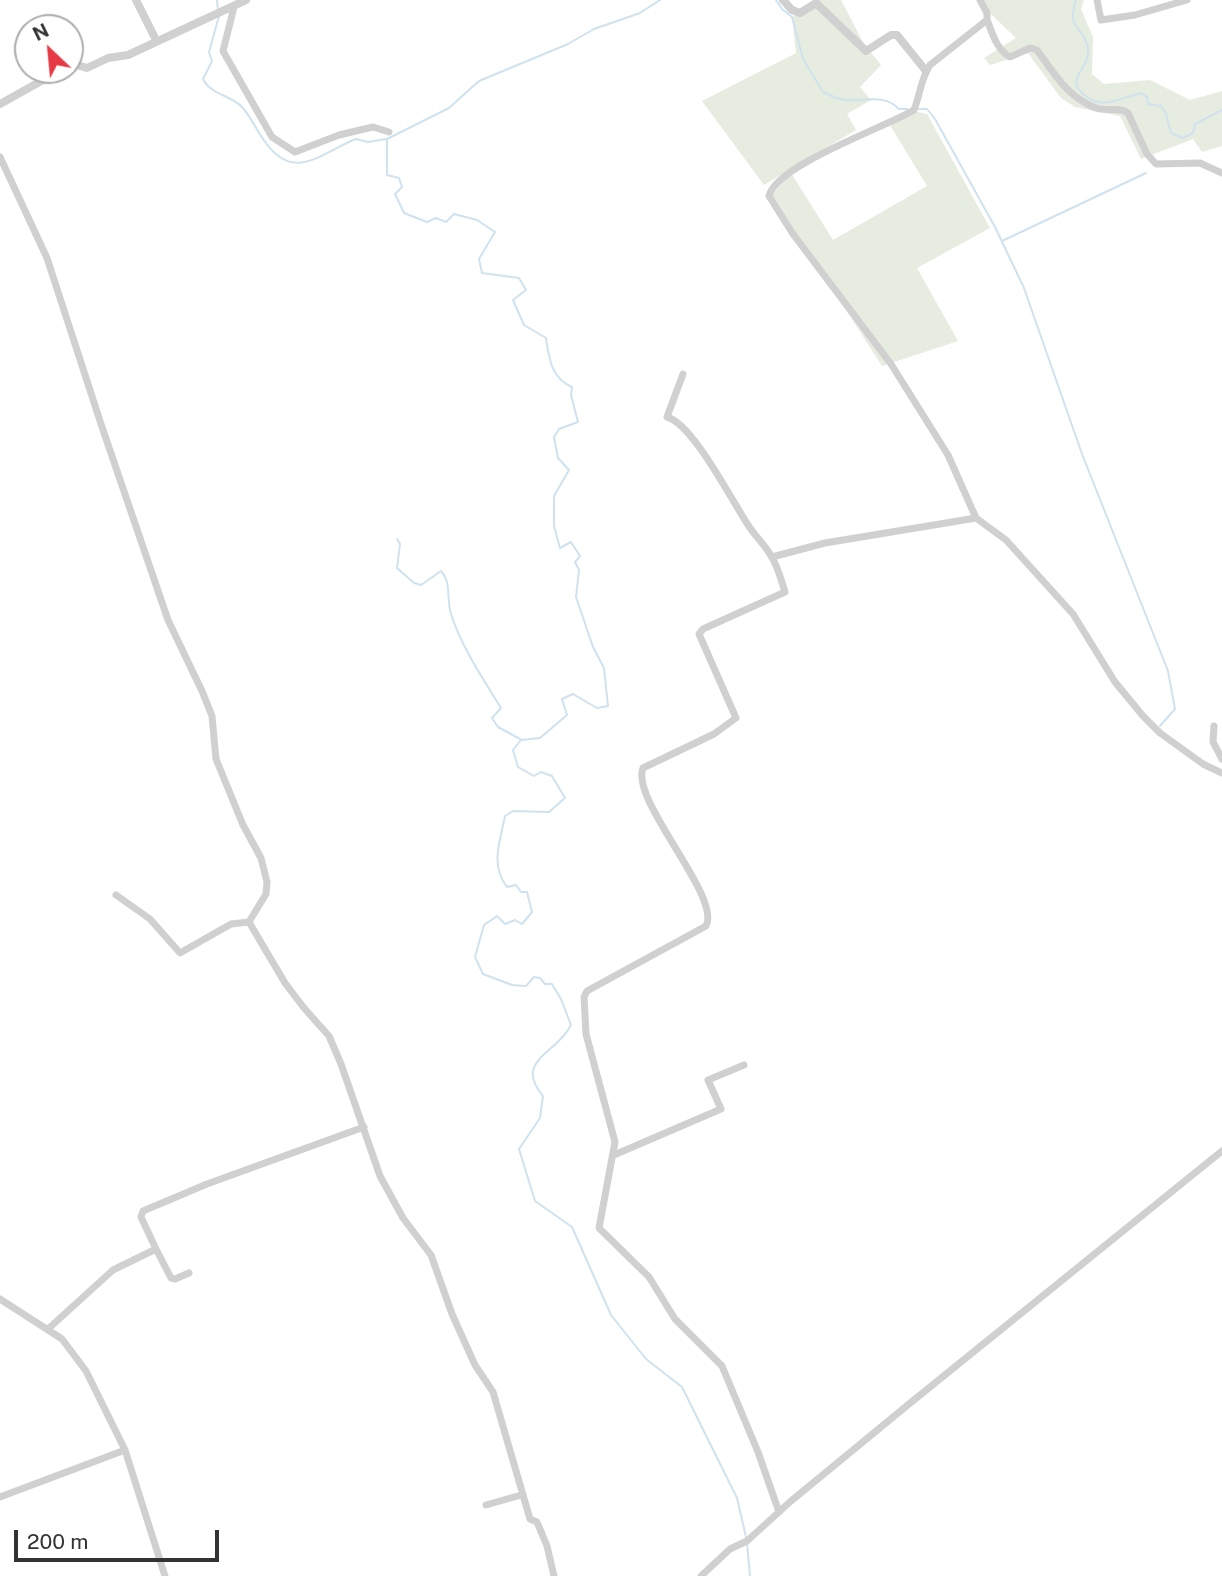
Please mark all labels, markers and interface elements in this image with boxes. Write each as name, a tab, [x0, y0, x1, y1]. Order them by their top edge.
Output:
north arrow	[14, 14, 84, 84]
text: N	[29, 19, 52, 45]
scale bar	[18, 1516, 222, 1560]
text: 200 m	[27, 1529, 88, 1554]

